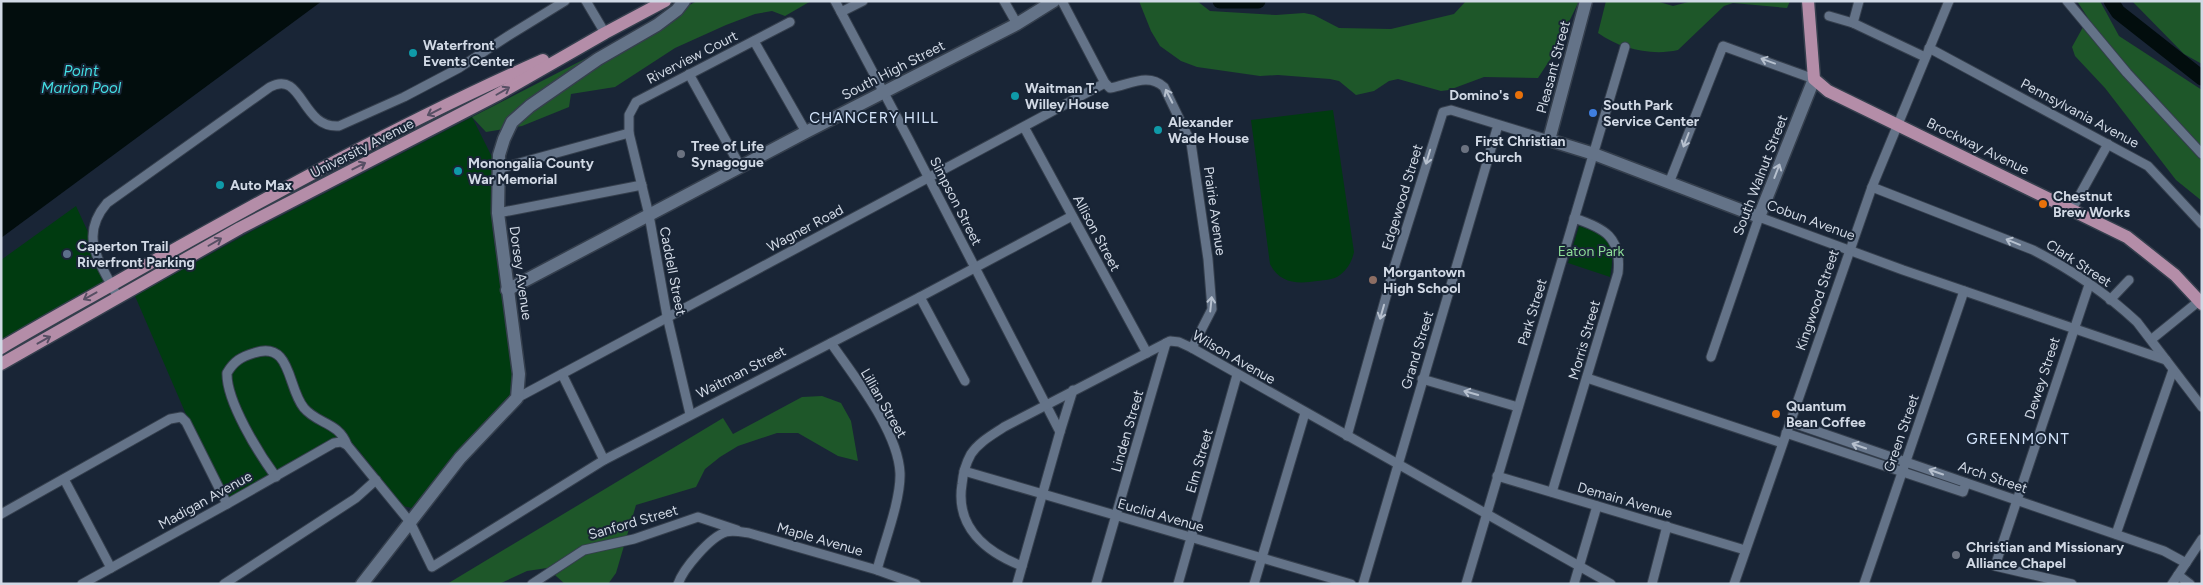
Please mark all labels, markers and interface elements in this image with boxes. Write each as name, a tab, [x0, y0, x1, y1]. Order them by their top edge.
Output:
street label: Pleasant Street	[1533, 19, 1574, 115]
street label: Riverview Court	[644, 27, 741, 88]
place label: Waterfront Events Center	[423, 37, 515, 70]
street label: South High Street	[839, 37, 948, 104]
marker: Waterfront Events Center	[407, 47, 419, 59]
one-way arrow	[1761, 56, 1777, 65]
water label: Point Marion Pool	[41, 62, 122, 97]
street label: Pennsylvania Avenue	[2018, 75, 2142, 152]
place label: Waitman T. Willey House	[1025, 80, 1109, 113]
one-way arrow	[496, 86, 510, 96]
place label: Domino's	[1449, 87, 1509, 104]
one-way arrow	[1164, 89, 1173, 104]
marker: Domino's	[1513, 89, 1525, 101]
marker: Waitman T. Willey House	[1009, 90, 1021, 102]
place label: South Park Service Center	[1603, 97, 1700, 130]
one-way arrow	[426, 107, 441, 117]
marker: South Park Service Center	[1587, 107, 1599, 119]
district label: CHANCERY HILL	[809, 109, 939, 127]
street label: South Walnut Street	[1730, 112, 1791, 238]
place label: Alexander Wade House	[1168, 114, 1249, 147]
street label: Brockway Avenue	[1924, 114, 2032, 179]
street label: University Avenue	[308, 115, 417, 182]
marker: Alexander Wade House	[1152, 124, 1164, 136]
one-way arrow	[1680, 132, 1690, 147]
place label: First Christian Church	[1475, 133, 1566, 166]
place label: Tree of Life Synagogue	[691, 138, 764, 171]
street label: Edgewood Street	[1378, 142, 1427, 252]
marker: First Christian Church	[1459, 143, 1471, 155]
marker: Tree of Life Synagogue	[675, 148, 687, 160]
one-way arrow	[1423, 148, 1433, 164]
street label: Simpson Street	[926, 154, 985, 248]
place label: Monongalia County War Memorial	[468, 155, 595, 188]
one-way arrow	[351, 161, 366, 170]
one-way arrow	[1773, 164, 1782, 180]
marker: Monongalia County War Memorial	[452, 165, 464, 177]
street label: Prairie Avenue	[1200, 166, 1229, 257]
place label: Auto Max	[230, 177, 292, 194]
marker: Auto Max	[214, 179, 226, 191]
place label: Chestnut Brew Works	[2053, 188, 2131, 221]
street label: Allison Street	[1069, 192, 1124, 274]
street label: Cobun Avenue	[1764, 197, 1858, 244]
marker: Chestnut Brew Works	[2037, 198, 2049, 210]
street label: Wagner Road	[764, 201, 846, 256]
street label: Dorsey Avenue	[506, 225, 536, 321]
street label: Caddell Street	[656, 225, 689, 317]
street label: Clark Street	[2043, 236, 2115, 291]
one-way arrow	[208, 237, 222, 247]
one-way arrow	[2006, 237, 2021, 246]
place label: Caperton Trail Riverfront Parking	[77, 238, 195, 271]
park label: Eaton Park	[1558, 243, 1625, 260]
street label: Kingwood Street	[1792, 247, 1843, 353]
marker: Caperton Trail Riverfront Parking	[61, 248, 73, 260]
place label: Morgantown High School	[1383, 264, 1465, 297]
marker: Morgantown High School	[1367, 274, 1379, 286]
street label: Park Street	[1514, 277, 1551, 348]
one-way arrow	[83, 292, 98, 301]
one-way arrow	[1206, 297, 1216, 313]
street label: Morris Street	[1565, 298, 1604, 382]
one-way arrow	[1376, 304, 1386, 320]
street label: Grand Street	[1397, 309, 1437, 391]
street label: Wilson Avenue	[1189, 327, 1279, 388]
one-way arrow	[36, 335, 51, 345]
street label: Dewey Street	[2021, 335, 2064, 421]
street label: Waitman Street	[694, 343, 789, 402]
street label: Lillian Street	[857, 365, 910, 441]
street label: Linden Street	[1108, 388, 1147, 474]
one-way arrow	[1463, 388, 1479, 398]
street label: Green Street	[1880, 392, 1923, 474]
place label: Quantum Bean Coffee	[1786, 398, 1866, 431]
marker: Quantum Bean Coffee	[1770, 408, 1782, 420]
street label: Elm Street	[1182, 427, 1217, 495]
district label: GREENMONT	[1966, 430, 2070, 448]
one-way arrow	[1852, 441, 1867, 450]
street label: Arch Street	[1956, 458, 2030, 497]
one-way arrow	[1929, 467, 1944, 476]
street label: Madigan Avenue	[155, 468, 255, 533]
street label: Demain Avenue	[1575, 479, 1675, 522]
street label: Euclid Avenue	[1116, 495, 1206, 536]
street label: Sanford Street	[586, 502, 680, 543]
street label: Maple Avenue	[775, 519, 865, 560]
place label: Christian and Missionary Alliance Chapel	[1966, 539, 2125, 572]
marker: Christian and Missionary Alliance Chapel	[1950, 549, 1962, 561]

